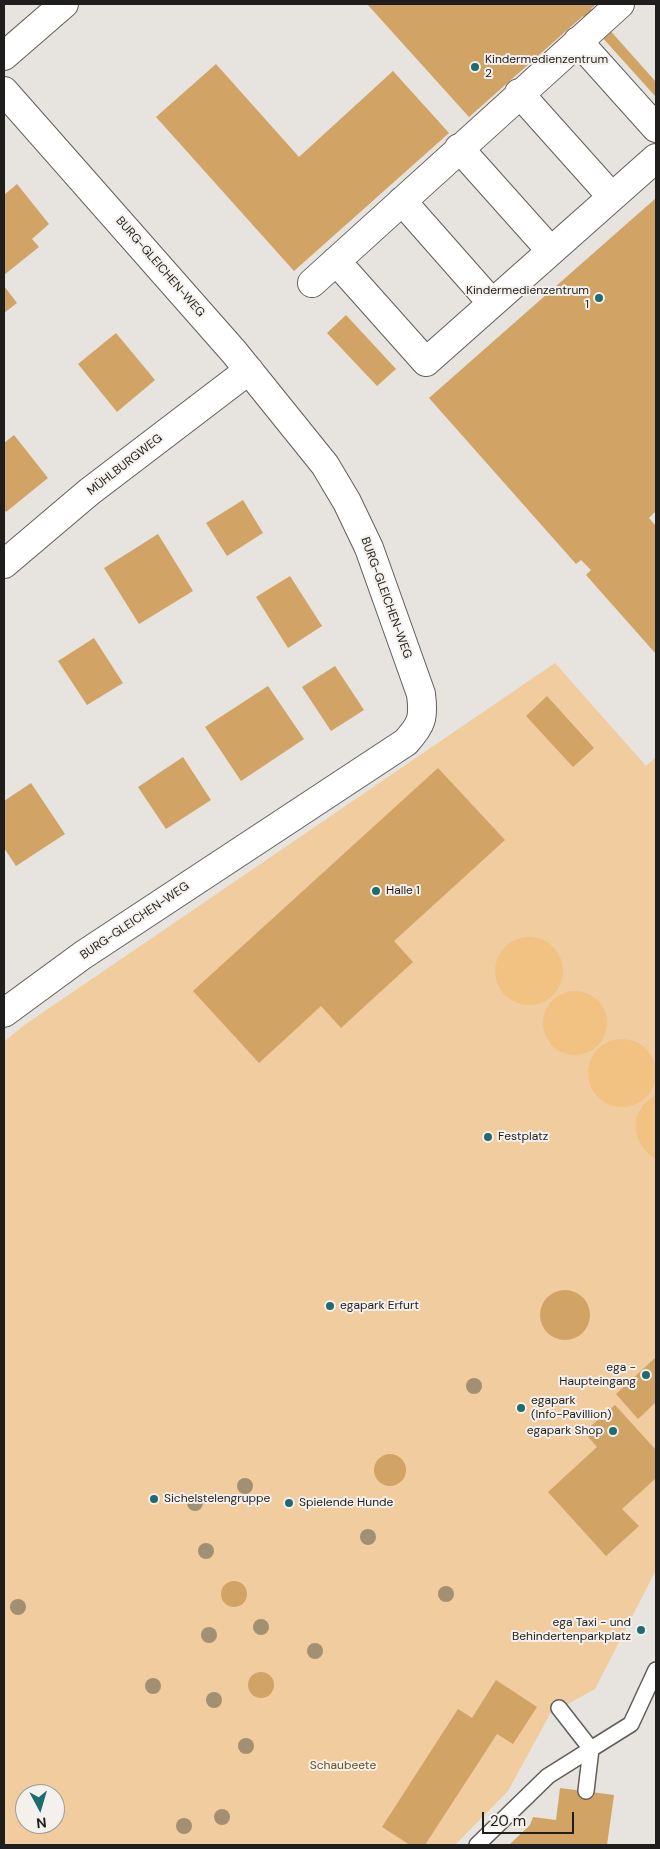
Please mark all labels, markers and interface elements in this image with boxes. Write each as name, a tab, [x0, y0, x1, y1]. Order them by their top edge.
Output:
place label: Kindermedienzentrum 2	[485, 53, 608, 81]
marker: Kindermedienzentrum 2	[469, 61, 481, 73]
street label: BURG-GLEICHEN-WEG	[113, 214, 207, 320]
place label: Kindermedienzentrum 1	[466, 284, 589, 312]
marker: Kindermedienzentrum 1	[593, 292, 605, 304]
street label: MÜHLBURGWEG	[85, 431, 165, 499]
street label: BURG-GLEICHEN-WEG	[357, 535, 415, 661]
street label: BURG-GLEICHEN-WEG	[78, 879, 192, 963]
place label: Halle 1	[386, 884, 420, 898]
marker: Halle 1	[370, 885, 382, 897]
place label: Festplatz	[498, 1130, 548, 1144]
marker: Festplatz	[482, 1131, 494, 1143]
place label: egapark Erfurt	[340, 1299, 419, 1313]
marker: egapark Erfurt	[324, 1300, 336, 1312]
place label: ega - Haupteingang	[559, 1361, 636, 1389]
marker: ega - Haupteingang	[640, 1369, 652, 1381]
place label: egapark (Info-Pavillion)	[531, 1394, 612, 1422]
marker: egapark (Info-Pavillion)	[515, 1402, 527, 1414]
place label: egapark Shop	[527, 1424, 603, 1438]
marker: egapark Shop	[607, 1425, 619, 1437]
place label: Sichelstelengruppe	[164, 1492, 270, 1506]
marker: Sichelstelengruppe	[148, 1493, 160, 1505]
place label: Spielende Hunde	[299, 1496, 393, 1510]
marker: Spielende Hunde	[283, 1497, 295, 1509]
place label: ega Taxi - und Behindertenparkplatz	[512, 1616, 631, 1644]
marker: ega Taxi - und Behindertenparkplatz	[635, 1624, 647, 1636]
park label: Schaubeete	[310, 1759, 376, 1773]
north arrow	[15, 1784, 65, 1834]
scale bar	[485, 1802, 578, 1834]
text: 20 m	[490, 1811, 526, 1831]
text: N	[35, 1813, 47, 1832]

